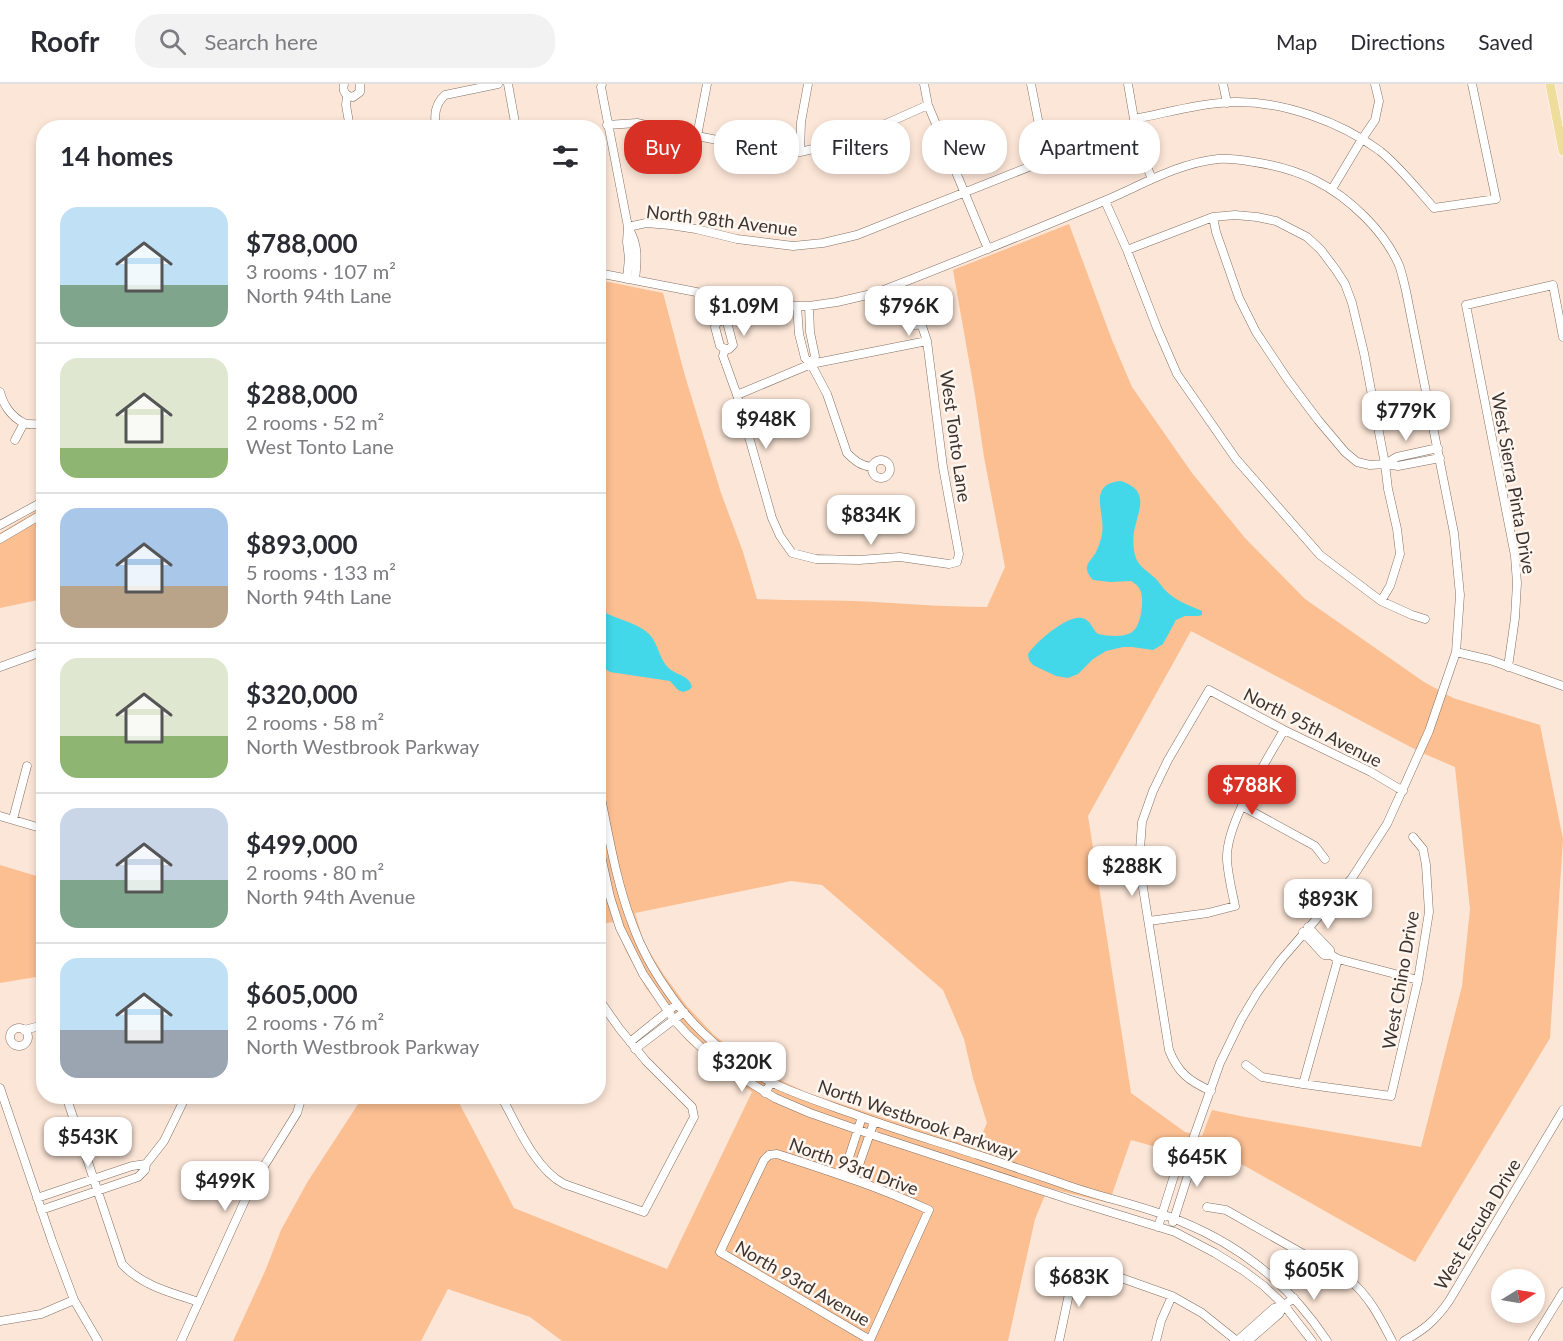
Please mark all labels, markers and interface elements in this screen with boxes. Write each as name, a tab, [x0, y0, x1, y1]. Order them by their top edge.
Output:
search box	[135, 14, 555, 68]
text: Roofr	[30, 24, 99, 58]
icon: search	[156, 25, 189, 58]
text: Search here	[204, 28, 318, 55]
text: Map	[1276, 29, 1317, 54]
text: Directions	[1350, 29, 1445, 54]
text: Saved	[1478, 29, 1533, 54]
chip: Buy	[624, 120, 702, 174]
chip: Rent	[714, 120, 799, 174]
chip: Filters	[811, 120, 910, 174]
chip: New	[922, 120, 1007, 174]
chip: Apartment	[1019, 120, 1160, 174]
text: 14 homes	[60, 140, 173, 172]
icon: filters	[549, 140, 582, 173]
street label: North 98th Avenue	[645, 200, 799, 240]
text: $788,000	[246, 227, 358, 259]
icon: home	[108, 231, 180, 303]
text: 3 rooms · 107 m²	[246, 259, 396, 283]
text: North 94th Lane	[246, 283, 392, 307]
pin: $1.09M	[695, 286, 793, 337]
pin: $796K	[867, 286, 951, 337]
text: $1.09M	[709, 293, 779, 317]
text: $796K	[879, 293, 939, 317]
street label: West Tonto Lane	[936, 369, 976, 503]
text: $288,000	[246, 378, 358, 410]
icon: home	[108, 382, 180, 454]
pin: $779K	[1364, 391, 1448, 442]
street label: West Sierra Pinta Drive	[1487, 391, 1541, 575]
text: $779K	[1376, 398, 1436, 422]
pin: $948K	[724, 399, 808, 450]
text: $948K	[736, 406, 796, 430]
text: 2 rooms · 52 m²	[246, 410, 384, 434]
text: West Tonto Lane	[246, 434, 394, 458]
pin: $834K	[829, 495, 913, 546]
text: $834K	[841, 502, 901, 526]
text: $893,000	[246, 528, 358, 560]
icon: home	[108, 532, 180, 604]
text: 5 rooms · 133 m²	[246, 560, 396, 584]
text: North 94th Lane	[246, 584, 392, 608]
text: $320,000	[246, 678, 358, 710]
icon: home	[108, 682, 180, 754]
street label: North 95th Avenue	[1240, 683, 1386, 771]
text: 2 rooms · 58 m²	[246, 710, 384, 734]
text: North Westbrook Parkway	[246, 734, 479, 758]
pin: $788K	[1210, 765, 1294, 816]
text: $788K	[1222, 772, 1282, 796]
text: $499,000	[246, 828, 358, 860]
icon: home	[108, 832, 180, 904]
pin: $288K	[1090, 846, 1174, 897]
text: $288K	[1102, 853, 1162, 877]
text: 2 rooms · 80 m²	[246, 860, 384, 884]
pin: $893K	[1286, 879, 1370, 930]
text: North 94th Avenue	[246, 884, 415, 908]
text: $893K	[1298, 886, 1358, 910]
street label: West Chino Drive	[1377, 909, 1423, 1051]
text: $605,000	[246, 978, 358, 1010]
icon: home	[108, 982, 180, 1054]
text: 2 rooms · 76 m²	[246, 1010, 384, 1034]
text: North Westbrook Parkway	[246, 1034, 479, 1058]
pin: $320K	[700, 1042, 784, 1093]
text: $320K	[712, 1049, 772, 1073]
street label: North Westbrook Parkway	[815, 1074, 1022, 1164]
pin: $543K	[46, 1117, 130, 1168]
text: $543K	[58, 1124, 118, 1148]
street label: North 93rd Drive	[786, 1132, 922, 1200]
pin: $645K	[1155, 1137, 1239, 1188]
text: $645K	[1167, 1144, 1227, 1168]
street label: West Escuda Drive	[1429, 1154, 1525, 1294]
pin: $499K	[183, 1161, 267, 1212]
text: $499K	[195, 1168, 255, 1192]
street label: North 93rd Avenue	[732, 1235, 874, 1331]
pin: $605K	[1272, 1250, 1356, 1301]
pin: $683K	[1037, 1257, 1121, 1308]
text: $605K	[1284, 1257, 1344, 1281]
text: $683K	[1049, 1264, 1109, 1288]
north arrow	[1491, 1269, 1545, 1323]
map controls	[1491, 1269, 1545, 1323]

